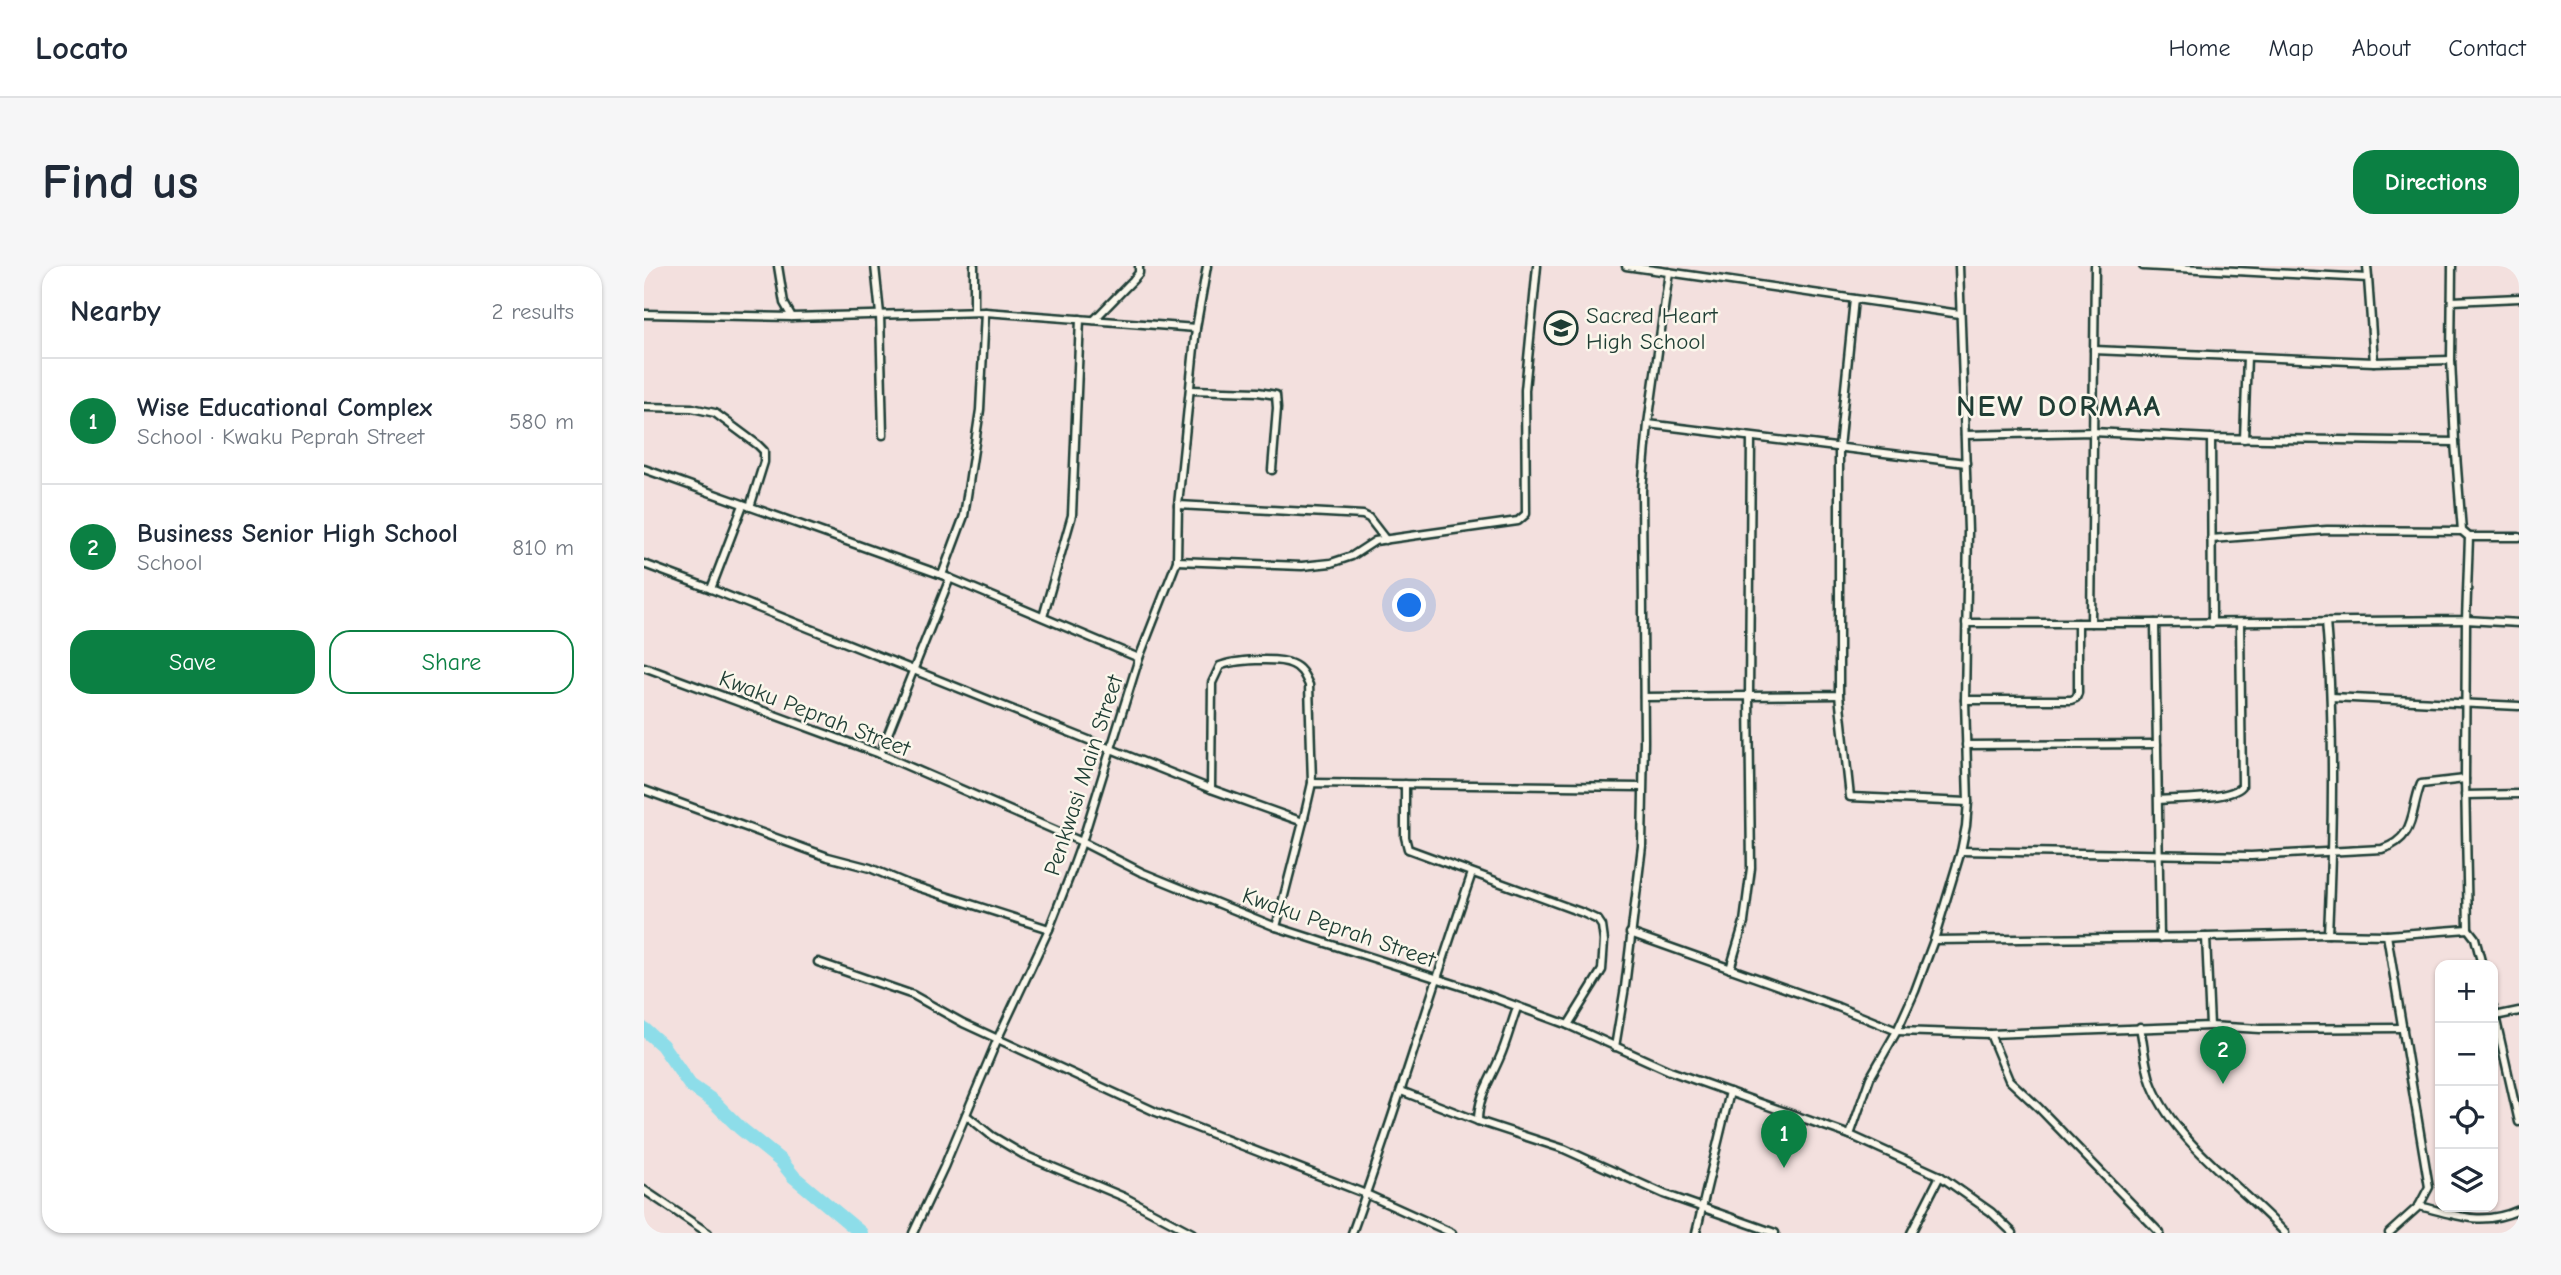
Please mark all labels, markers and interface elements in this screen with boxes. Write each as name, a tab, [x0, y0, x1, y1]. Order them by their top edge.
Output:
text: Locato	[35, 29, 128, 67]
text: Home	[2169, 34, 2230, 62]
text: Map	[2268, 34, 2314, 62]
text: About	[2352, 34, 2410, 62]
text: Contact	[2448, 34, 2526, 62]
button: Directions	[2353, 150, 2519, 214]
text: Find us	[42, 154, 198, 210]
text: Nearby	[70, 294, 161, 329]
text: 2 results	[492, 298, 574, 325]
place label: Sacred Heart High School	[1586, 302, 1719, 355]
school or university icon: Sacred Heart High School	[1542, 309, 1580, 347]
district label: NEW DORMAA	[1956, 389, 2162, 424]
text: Wise Educational Complex	[137, 393, 432, 423]
text: 1	[88, 408, 98, 435]
text: 580 m	[509, 408, 574, 435]
text: School · Kwaku Peprah Street	[137, 423, 424, 450]
text: Business Senior High School	[137, 519, 458, 549]
text: 2	[87, 534, 99, 561]
text: 810 m	[512, 534, 574, 561]
text: School	[137, 549, 202, 576]
your location	[1392, 588, 1426, 622]
button: Save	[70, 630, 315, 694]
button: Share	[329, 630, 574, 694]
street label: Kwaku Peprah Street	[715, 665, 915, 763]
street label: Penkwasi Main Street	[1038, 670, 1129, 879]
street label: Kwaku Peprah Street	[1239, 882, 1440, 974]
map controls	[2435, 960, 2498, 1212]
button: +	[2435, 960, 2498, 1023]
button: −	[2435, 1023, 2498, 1086]
pin: 2	[2200, 1026, 2246, 1084]
button: locate	[2435, 1086, 2498, 1149]
pin: 1	[1761, 1110, 1807, 1168]
button: layers	[2435, 1149, 2498, 1212]

